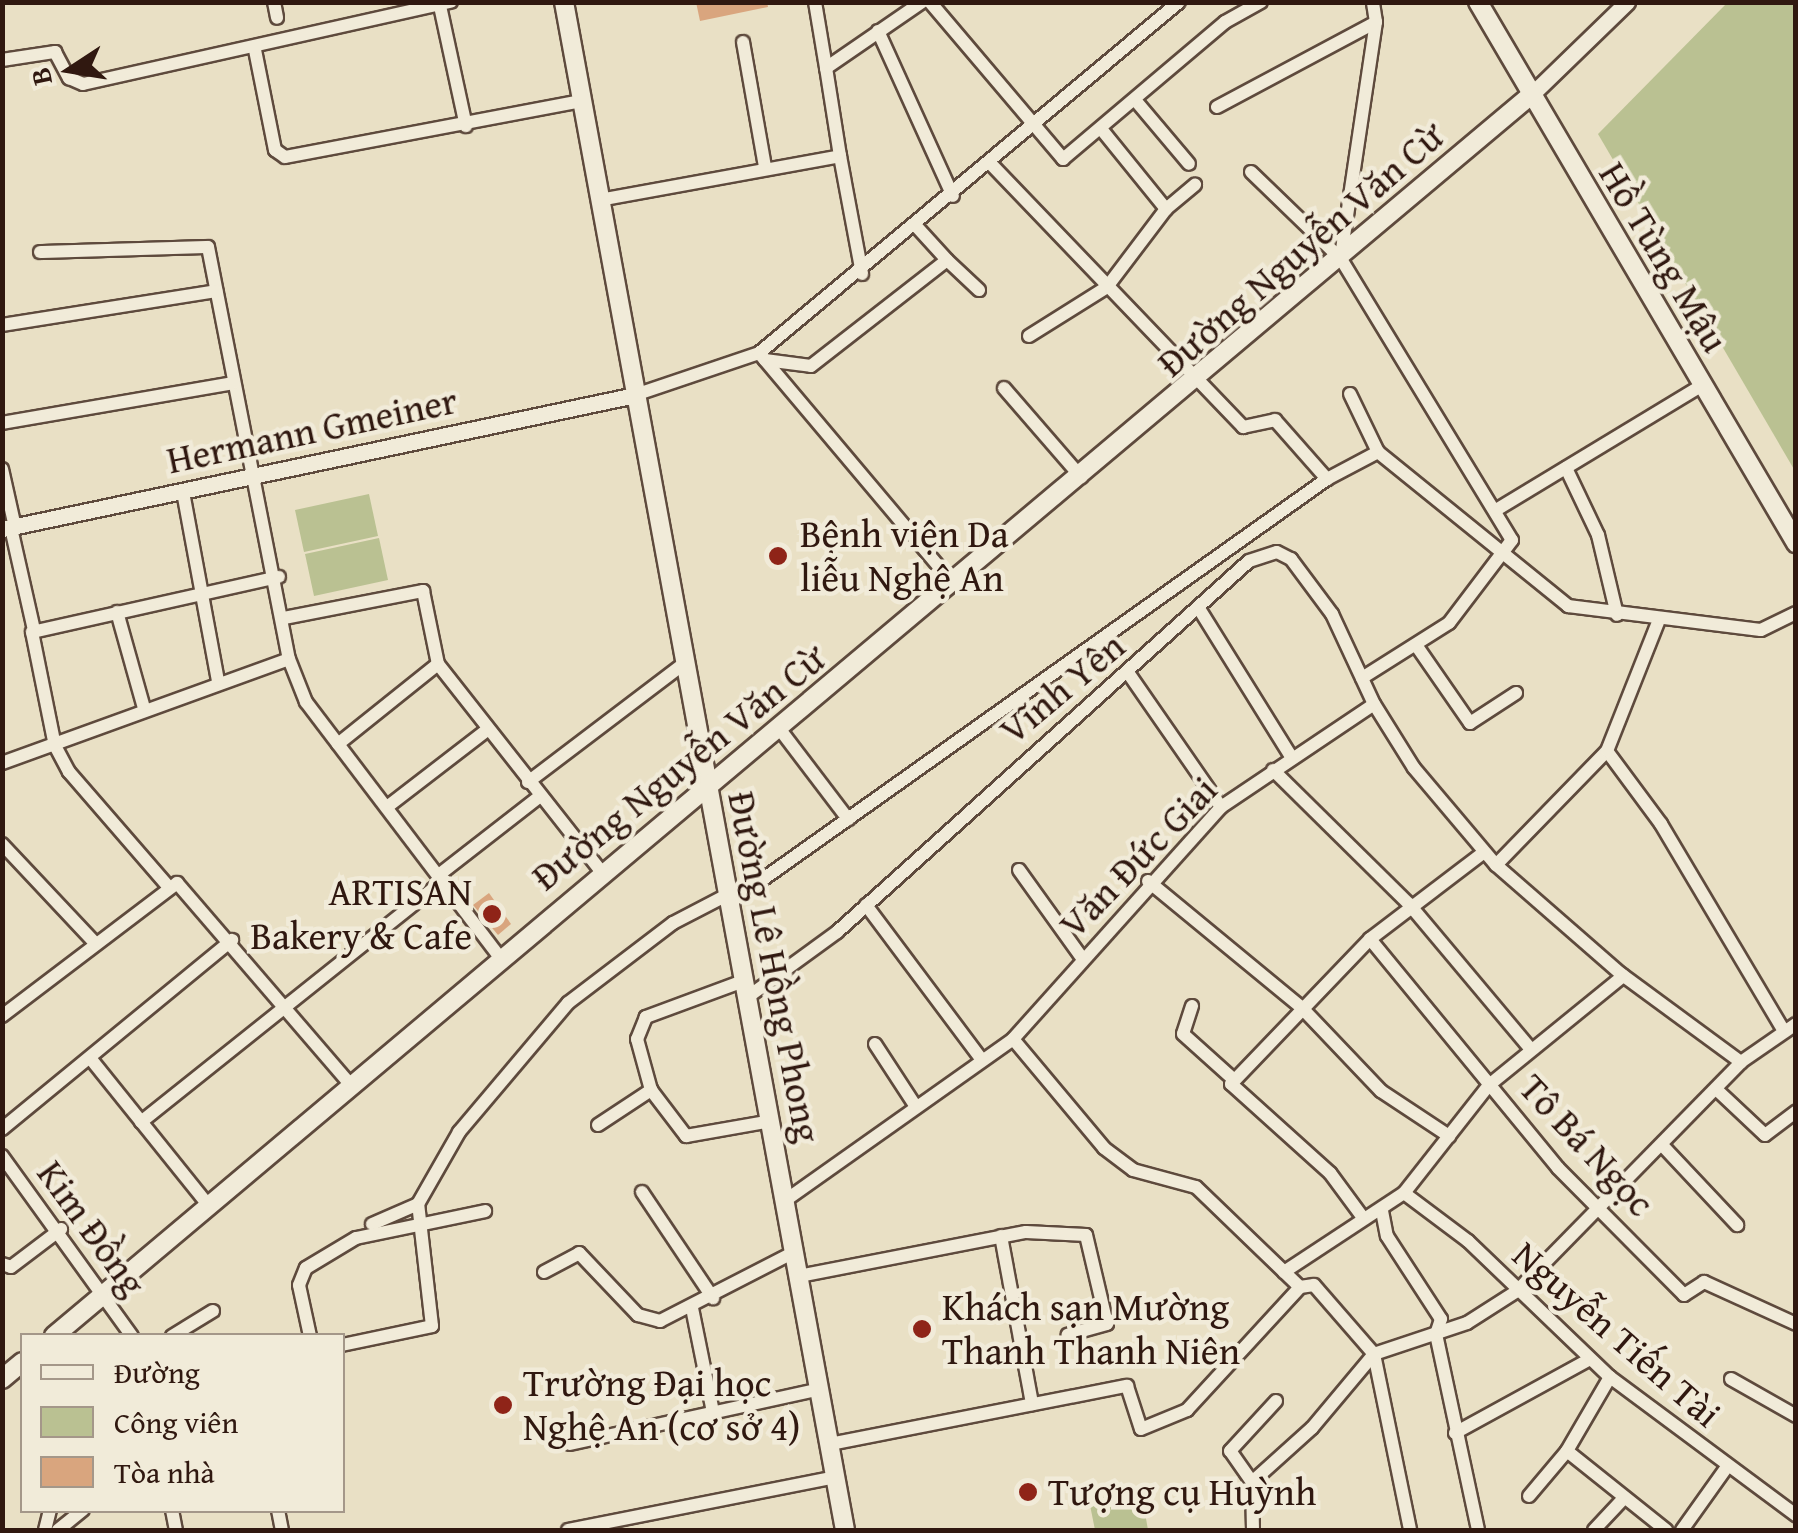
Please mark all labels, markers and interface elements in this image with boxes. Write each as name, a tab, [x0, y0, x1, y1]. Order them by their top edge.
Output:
north arrow	[20, 20, 120, 120]
text: B	[18, 64, 62, 89]
street label: Đường Nguyễn Văn Cừ	[1148, 112, 1454, 386]
street label: Hồ Tùng Mậu	[1590, 154, 1738, 360]
street label: Hermann Gmeiner	[163, 377, 461, 483]
place label: Bệnh viện Da liễu Nghệ An	[800, 511, 1009, 600]
marker: Bệnh viện Da liễu Nghệ An	[765, 543, 791, 569]
street label: Vĩnh Yên	[990, 623, 1134, 753]
street label: Đường Nguyễn Văn Cừ	[523, 634, 835, 900]
street label: Văn Đức Giai	[1050, 767, 1226, 947]
street label: Đường Lê Hồng Phong	[719, 788, 831, 1146]
place label: ARTISAN Bakery & Cafe	[250, 869, 472, 958]
marker: ARTISAN Bakery & Cafe	[481, 903, 503, 925]
street label: Tô Bá Ngọc	[1510, 1065, 1664, 1225]
street label: Kim Đồng	[28, 1152, 156, 1304]
street label: Nguyễn Tiến Tài	[1504, 1231, 1730, 1437]
place label: Khách sạn Mường Thanh Thanh Niên	[942, 1284, 1240, 1374]
marker: Khách sạn Mường Thanh Thanh Niên	[911, 1318, 933, 1340]
legend	[20, 1333, 345, 1513]
text: Đường	[114, 1350, 200, 1394]
place label: Trường Đại học Nghệ An (cơ sở 4)	[523, 1360, 801, 1450]
marker: Trường Đại học Nghệ An (cơ sở 4)	[492, 1394, 514, 1416]
text: Công viên	[114, 1400, 238, 1444]
text: Tòa nhà	[114, 1450, 215, 1494]
place label: Tượng cụ Huỳnh	[1048, 1469, 1316, 1515]
marker: Tượng cụ Huỳnh	[1017, 1481, 1039, 1503]

